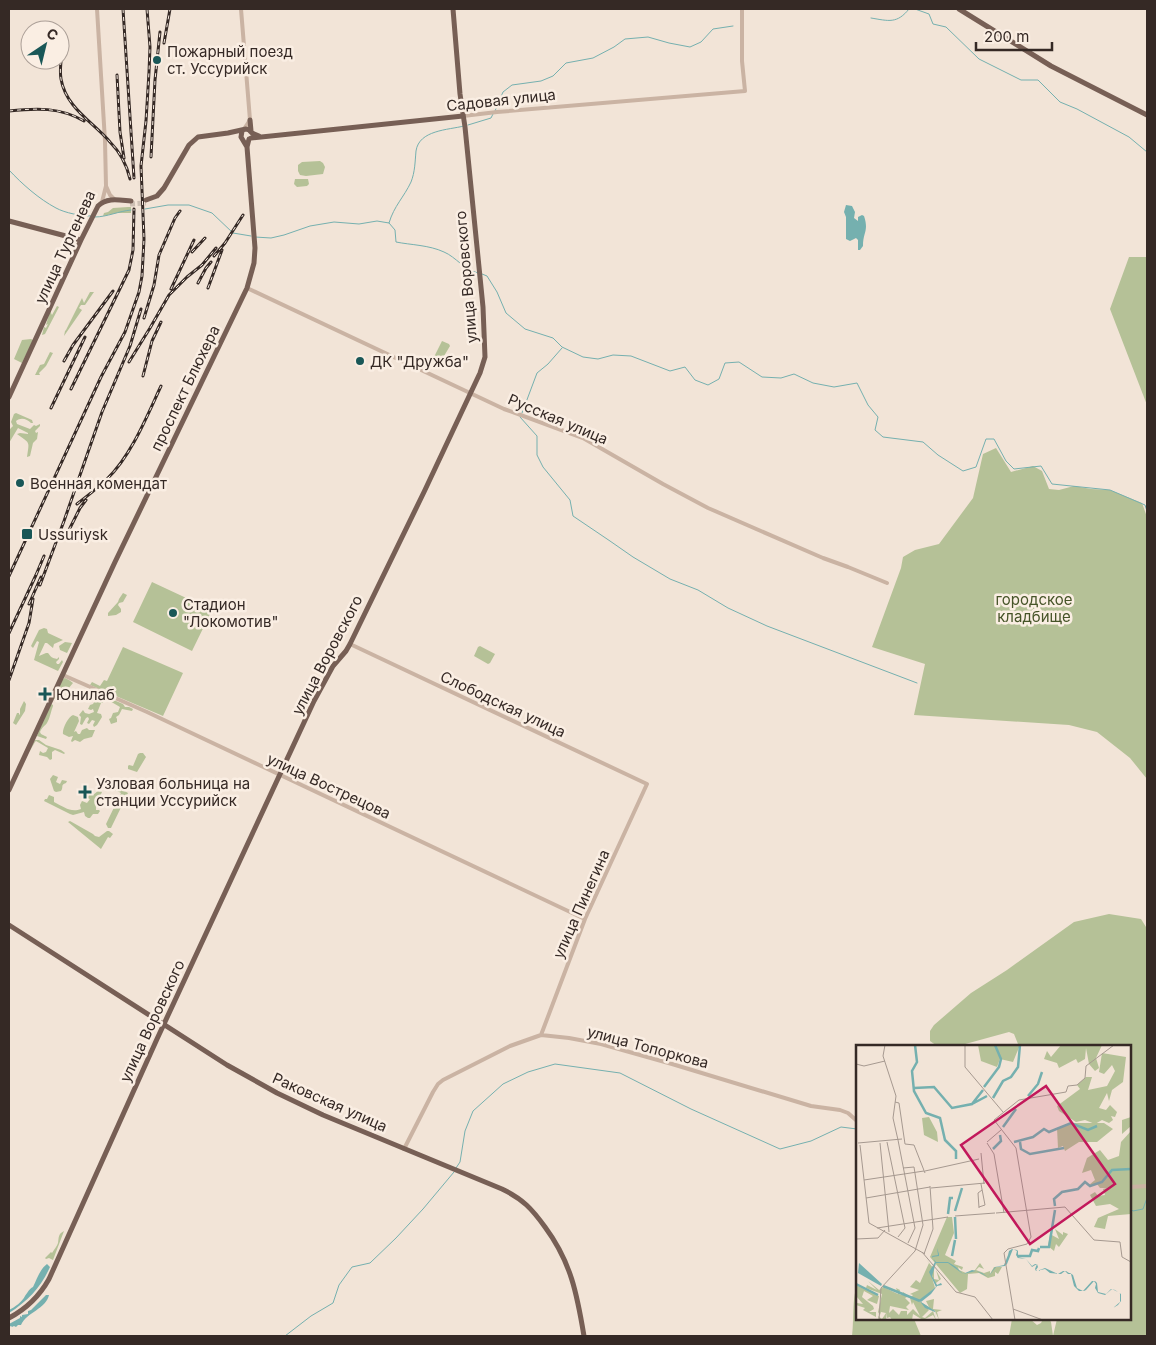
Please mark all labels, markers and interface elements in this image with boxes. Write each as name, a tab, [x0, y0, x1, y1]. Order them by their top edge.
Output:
north arrow	[20, 20, 70, 70]
scale bar	[976, 20, 1052, 52]
text: С	[44, 24, 62, 44]
text: 200 m	[984, 27, 1029, 46]
place label: Пожарный поезд ст. Уссурийск	[167, 42, 293, 78]
marker: Пожарный поезд ст. Уссурийск	[151, 54, 163, 66]
street label: Садовая улица	[445, 85, 557, 115]
street label: улица Тургенева	[30, 187, 100, 307]
street label: улица Воровского	[451, 210, 481, 344]
street label: проспект Блюхера	[146, 322, 224, 454]
place label: ДК "Дружба"	[370, 352, 469, 371]
marker: ДК "Дружба"	[354, 355, 366, 367]
street label: Русская улица	[505, 389, 611, 449]
place label: Военная комендат	[30, 474, 167, 493]
marker: Военная комендат	[14, 477, 26, 489]
place label: Ussuriysk	[38, 525, 109, 544]
marker: Ussuriysk	[20, 527, 34, 541]
park label: городское кладбище	[996, 590, 1073, 626]
street label: улица Воровского	[287, 592, 367, 718]
place label: Стадион "Локомотив"	[183, 595, 278, 631]
marker: Стадион "Локомотив"	[167, 607, 179, 619]
street label: Слободская улица	[437, 667, 569, 741]
place label: Юнилаб	[56, 685, 115, 704]
marker: Юнилаб	[38, 687, 52, 701]
street label: улица Вострецова	[264, 749, 394, 823]
place label: Узловая больница на станции Уссурийск	[96, 774, 250, 810]
marker: Узловая больница на станции Уссурийск	[78, 785, 92, 799]
street label: улица Пинегина	[548, 847, 614, 961]
street label: улица Воровского	[115, 957, 189, 1085]
street label: улица Топоркова	[585, 1022, 711, 1072]
inset map	[856, 1045, 1131, 1320]
street label: Раковская улица	[270, 1068, 390, 1136]

